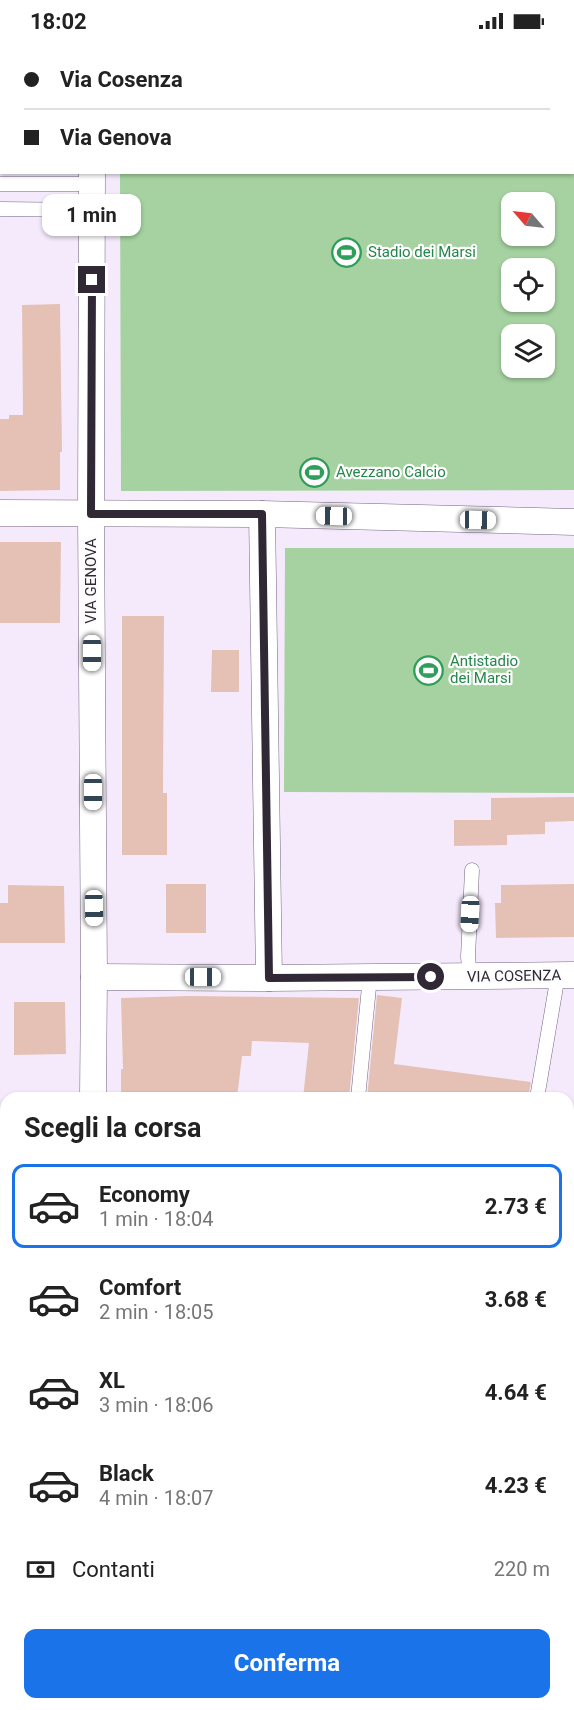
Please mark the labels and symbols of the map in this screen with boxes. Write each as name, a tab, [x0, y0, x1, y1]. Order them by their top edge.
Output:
north arrow	[501, 192, 555, 246]
callout: 1 min	[42, 193, 142, 235]
sports icon: Stadio dei Marsi	[331, 236, 363, 268]
place label: Stadio dei Marsi	[368, 243, 476, 261]
route end	[78, 266, 105, 293]
sports icon: Avezzano Calcio	[299, 456, 331, 488]
place label: Avezzano Calcio	[336, 463, 446, 481]
car	[316, 507, 352, 525]
car	[460, 511, 496, 529]
street label: VIA GENOVA	[82, 538, 100, 624]
car	[83, 635, 101, 671]
place label: Antistadio dei Marsi	[450, 652, 518, 687]
sports icon: Antistadio dei Marsi	[413, 654, 445, 686]
car	[84, 774, 102, 810]
car	[85, 890, 103, 926]
car	[460, 896, 480, 932]
route start	[417, 963, 444, 990]
street label: VIA COSENZA	[467, 966, 562, 986]
car	[185, 968, 221, 986]

